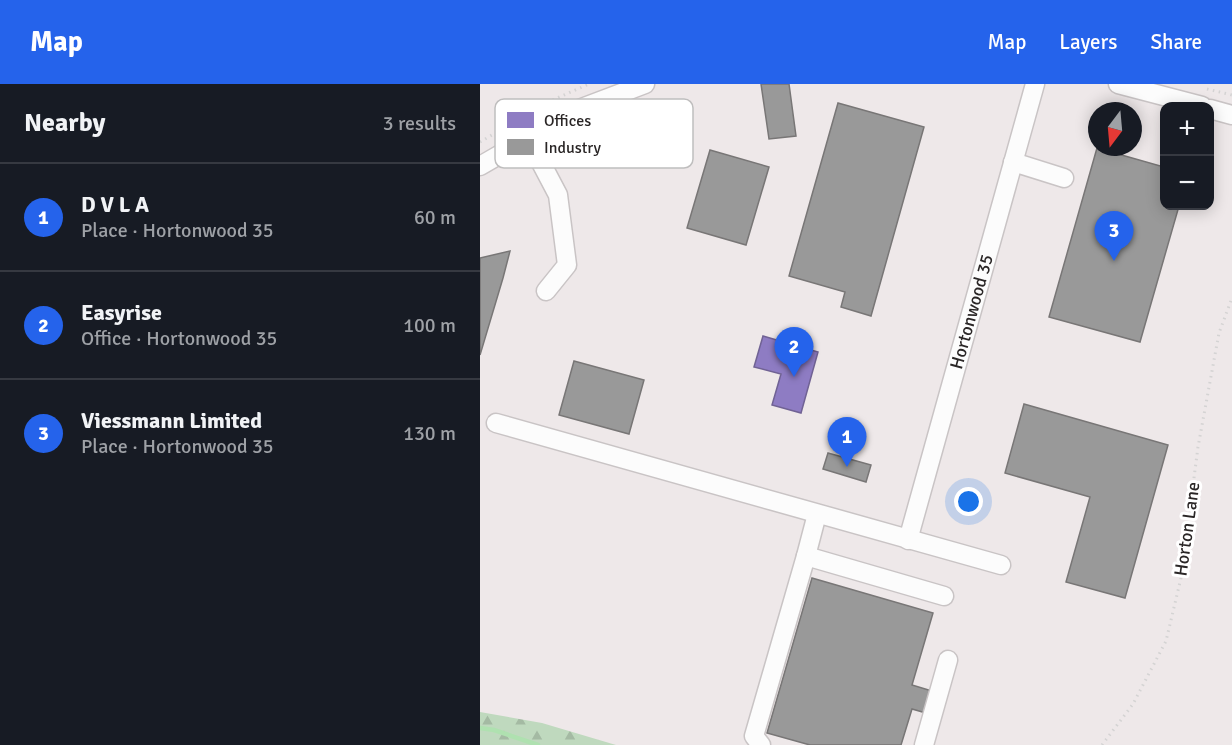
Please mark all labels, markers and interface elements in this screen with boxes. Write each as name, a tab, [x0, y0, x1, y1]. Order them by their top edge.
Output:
text: Map	[30, 25, 83, 59]
text: Map	[988, 29, 1026, 55]
text: Layers	[1059, 29, 1117, 55]
text: Share	[1150, 29, 1202, 55]
legend	[495, 99, 693, 168]
north arrow	[1088, 102, 1142, 156]
map controls	[1160, 102, 1214, 210]
button: +	[1160, 102, 1214, 156]
text: Nearby	[24, 107, 105, 139]
text: 3 results	[383, 111, 456, 136]
text: Offices	[544, 111, 591, 131]
text: Industry	[544, 138, 602, 158]
button: −	[1160, 156, 1214, 210]
text: D V L A	[81, 191, 149, 218]
text: 1	[38, 205, 49, 230]
text: 60 m	[414, 205, 456, 230]
pin: 3	[1094, 212, 1134, 261]
text: Place · Hortonwood 35	[81, 218, 274, 243]
street label: Hortonwood 35	[945, 252, 998, 372]
text: Easyrise	[81, 299, 162, 326]
text: 2	[38, 313, 49, 338]
text: 100 m	[403, 313, 456, 338]
text: Office · Hortonwood 35	[81, 326, 277, 351]
pin: 2	[774, 328, 814, 377]
text: Viessmann Limited	[81, 407, 262, 434]
pin: 1	[828, 418, 866, 467]
text: 3	[38, 421, 49, 446]
text: 130 m	[403, 421, 456, 446]
text: Place · Hortonwood 35	[81, 434, 274, 459]
street label: Horton Lane	[1169, 480, 1205, 578]
your location	[954, 487, 983, 516]

